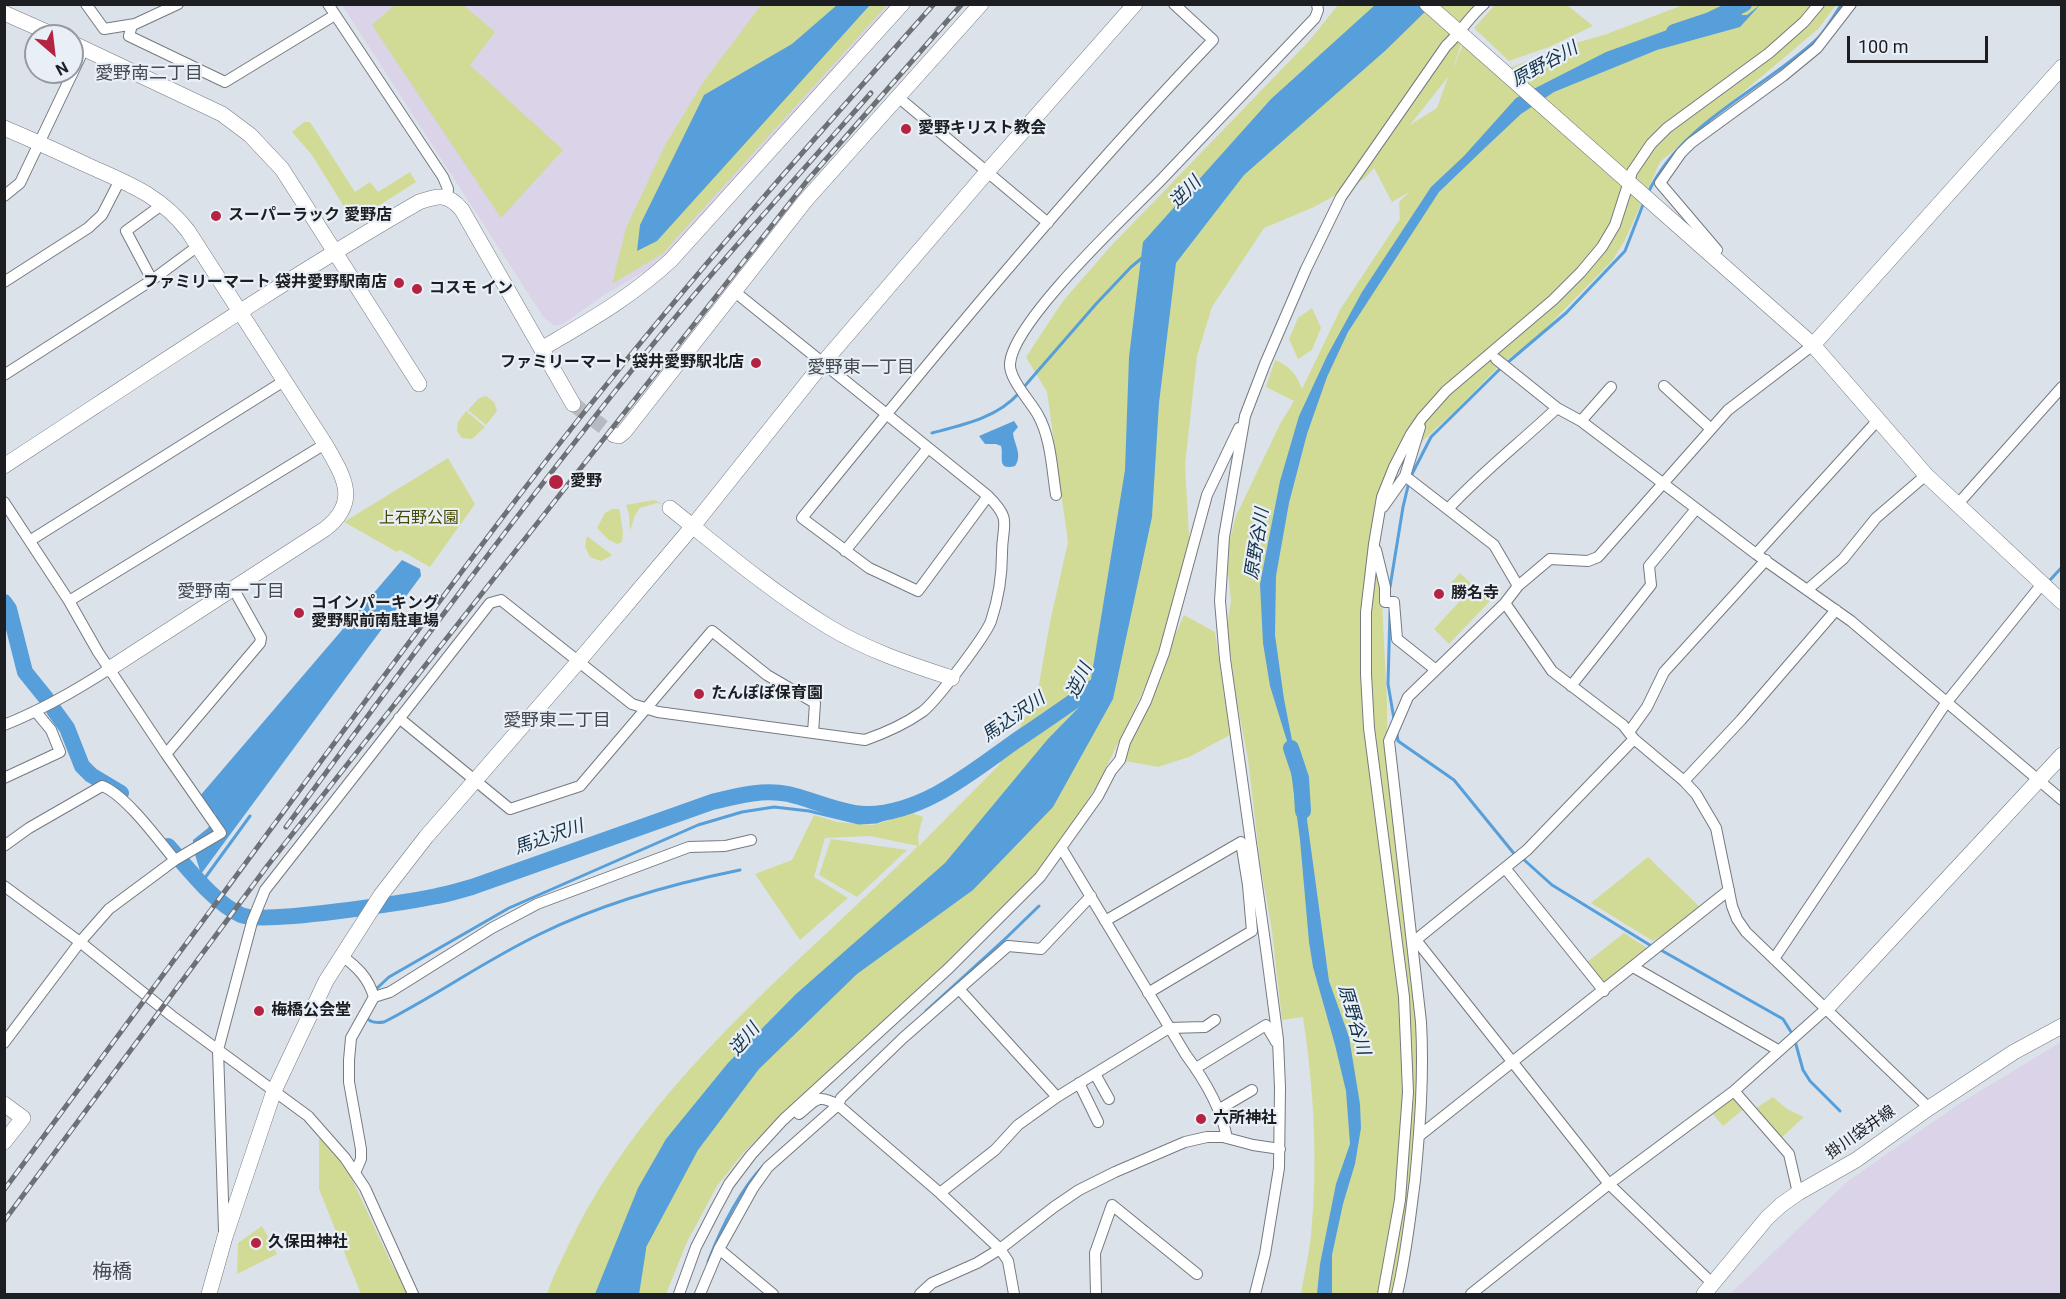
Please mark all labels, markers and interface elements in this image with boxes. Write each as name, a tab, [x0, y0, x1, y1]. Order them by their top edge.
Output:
north arrow	[24, 24, 84, 84]
scale bar	[1850, 24, 1991, 62]
text: 100 m	[1858, 36, 1909, 57]
water label: 原野谷川	[1508, 38, 1582, 92]
text: N	[52, 58, 71, 80]
district label: 愛野南二丁目	[95, 63, 203, 85]
place label: 愛野キリスト教会	[918, 119, 1046, 139]
marker: 愛野キリスト教会	[899, 122, 913, 136]
water label: 逆川	[1166, 173, 1206, 213]
place label: スーパーラック 愛野店	[228, 206, 392, 226]
marker: スーパーラック 愛野店	[209, 209, 223, 223]
place label: ファミリーマート 袋井愛野駅南店	[143, 273, 387, 293]
marker: ファミリーマート 袋井愛野駅南店	[392, 276, 406, 290]
place label: コスモ イン	[429, 279, 513, 299]
marker: コスモ イン	[410, 282, 424, 296]
place label: ファミリーマート 袋井愛野駅北店	[500, 353, 744, 373]
marker: ファミリーマート 袋井愛野駅北店	[749, 356, 763, 370]
district label: 愛野東一丁目	[807, 357, 915, 379]
place label: 愛野	[570, 472, 602, 492]
marker: 愛野	[547, 473, 565, 491]
water label: 原野谷川	[1242, 507, 1274, 581]
park label: 上石野公園	[379, 509, 459, 529]
district label: 愛野南一丁目	[177, 581, 285, 603]
place label: 勝名寺	[1451, 584, 1499, 604]
marker: 勝名寺	[1432, 587, 1446, 601]
place label: コインパーキング 愛野駅前南駐車場	[311, 594, 439, 632]
marker: コインパーキング 愛野駅前南駐車場	[292, 606, 306, 620]
water label: 逆川	[1062, 660, 1098, 702]
place label: たんぽぽ保育園	[711, 684, 823, 704]
marker: たんぽぽ保育園	[692, 687, 706, 701]
water label: 馬込沢川	[978, 689, 1050, 747]
district label: 愛野東二丁目	[503, 710, 611, 732]
water label: 馬込沢川	[511, 816, 587, 860]
water label: 原野谷川	[1333, 982, 1373, 1058]
place label: 梅橋公会堂	[271, 1001, 351, 1021]
marker: 梅橋公会堂	[252, 1004, 266, 1018]
water label: 逆川	[725, 1019, 765, 1061]
street label: 掛川袋井線	[1823, 1102, 1899, 1164]
place label: 六所神社	[1213, 1109, 1277, 1129]
marker: 六所神社	[1194, 1112, 1208, 1126]
place label: 久保田神社	[268, 1233, 348, 1253]
marker: 久保田神社	[249, 1236, 263, 1250]
district label: 梅橋	[92, 1261, 132, 1285]

